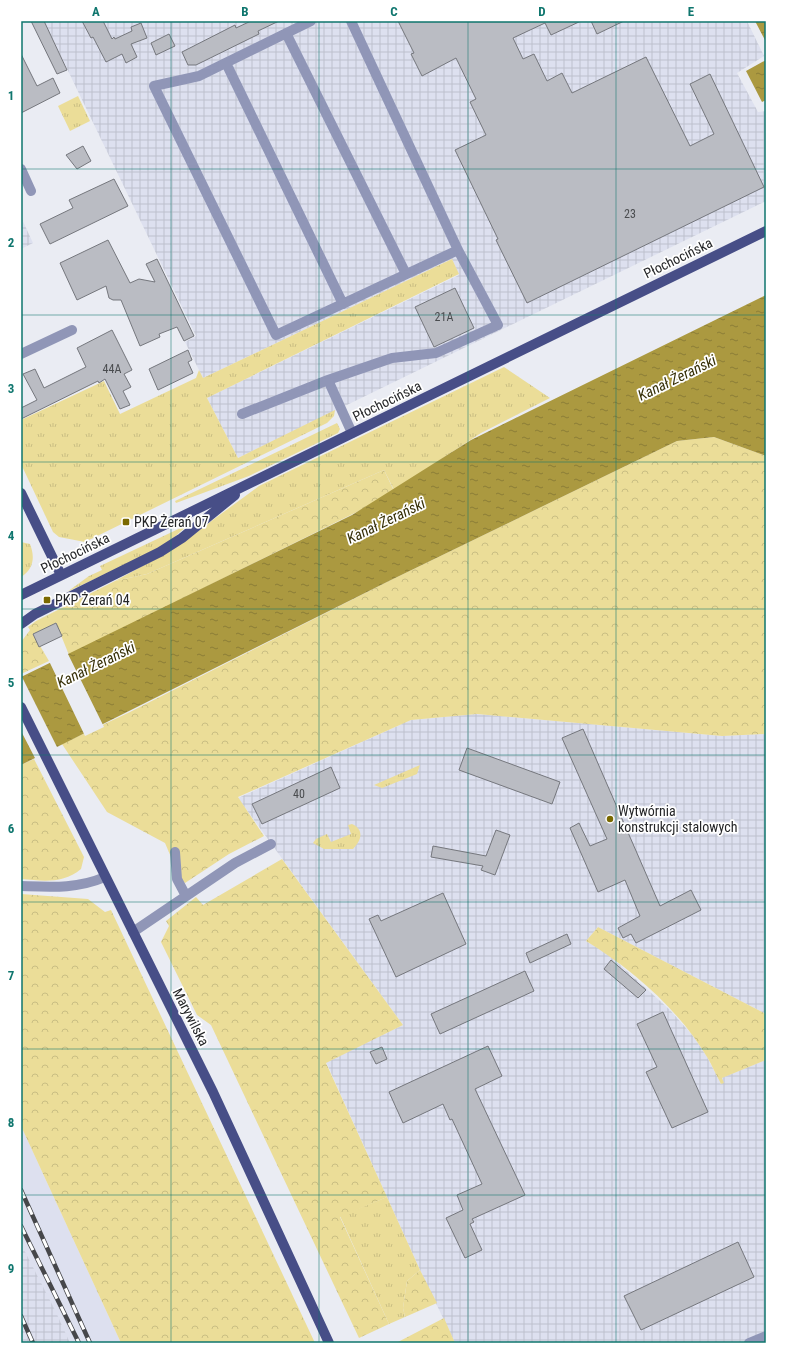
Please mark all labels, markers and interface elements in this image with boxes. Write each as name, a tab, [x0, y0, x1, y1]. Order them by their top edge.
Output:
text: A	[92, 4, 100, 19]
text: B	[241, 4, 249, 19]
text: C	[390, 4, 398, 19]
text: D	[538, 4, 546, 19]
text: E	[688, 4, 695, 19]
text: 1	[8, 88, 14, 103]
house number: 23	[624, 207, 636, 221]
street label: Płochocińska	[641, 234, 715, 282]
text: 2	[8, 235, 15, 250]
house number: 21A	[435, 310, 453, 324]
water label: Kanał Żerański	[635, 351, 720, 405]
house number: 44A	[103, 362, 121, 376]
street label: Płochocińska	[350, 377, 424, 425]
text: 3	[8, 381, 14, 396]
water label: Kanał Żerański	[344, 494, 429, 548]
place label: PKP Żerań 07	[134, 514, 209, 530]
marker: PKP Żerań 07	[121, 517, 131, 527]
text: 4	[8, 528, 15, 543]
street label: Płochocińska	[38, 529, 112, 577]
place label: PKP Żerań 04	[55, 592, 130, 608]
marker: PKP Żerań 04	[42, 595, 52, 605]
water label: Kanał Żerański	[54, 638, 139, 692]
text: 5	[8, 675, 15, 690]
house number: 40	[293, 787, 305, 801]
place label: Wytwórnia konstrukcji stalowych	[618, 803, 737, 835]
marker: Wytwórnia konstrukcji stalowych	[605, 814, 615, 824]
text: 6	[8, 821, 15, 836]
text: 7	[8, 968, 15, 983]
street label: Marywilska	[170, 986, 212, 1048]
text: 8	[8, 1115, 14, 1130]
text: 9	[8, 1261, 14, 1276]

